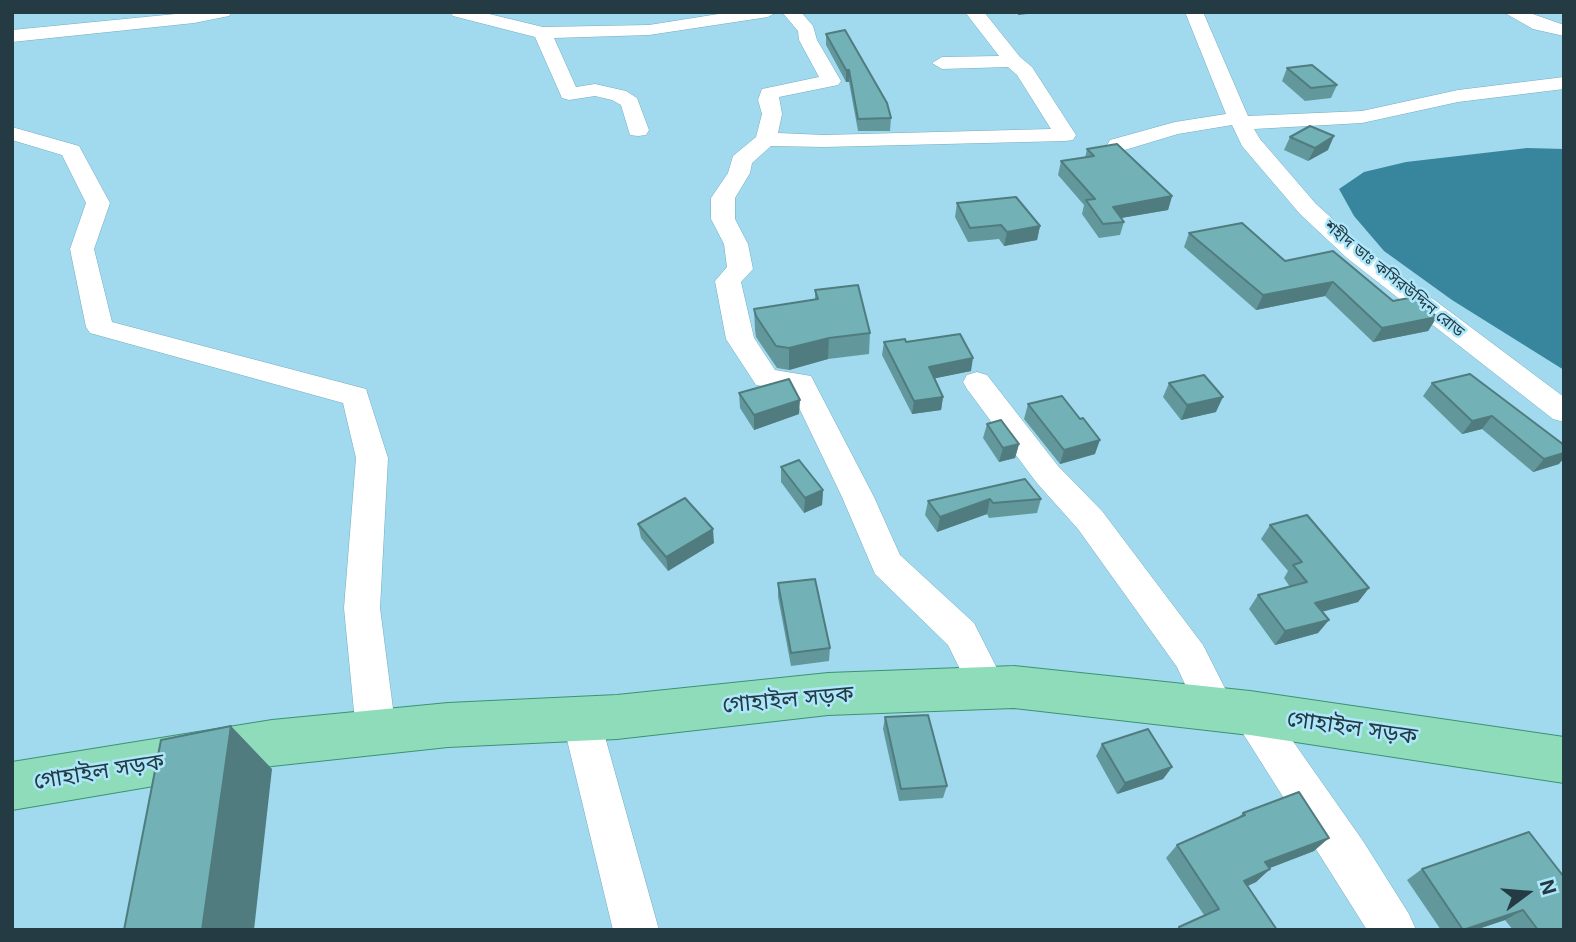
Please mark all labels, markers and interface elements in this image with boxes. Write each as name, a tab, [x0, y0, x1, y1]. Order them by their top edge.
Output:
street label: শহীদ ডাঃ কসিরউদ্দিন রোড	[1320, 217, 1468, 341]
street label: গোহাইল সড়ক	[721, 681, 855, 719]
street label: গোহাইল সড়ক	[1285, 705, 1419, 751]
street label: গোহাইল সড়ক	[32, 748, 166, 796]
north arrow	[1492, 858, 1562, 928]
text: N	[1535, 877, 1561, 897]

